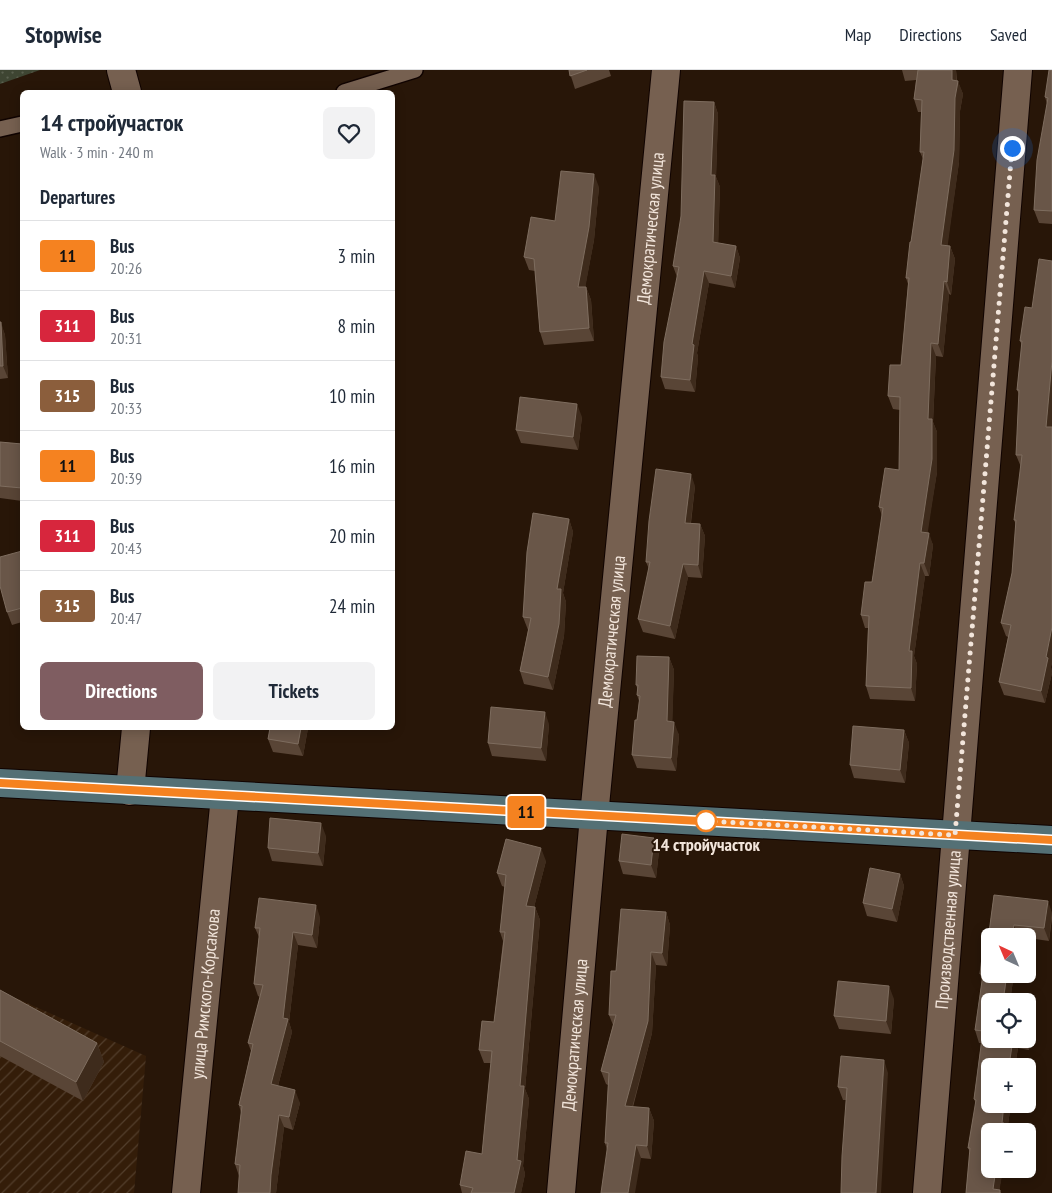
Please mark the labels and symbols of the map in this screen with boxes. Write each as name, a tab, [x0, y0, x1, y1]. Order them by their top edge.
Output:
your location	[1000, 136, 1025, 161]
street label: Демократическая улица	[631, 151, 669, 305]
street label: Демократическая улица	[593, 554, 630, 708]
line badge: 11	[504, 796, 548, 828]
marker: 14 стройучасток	[695, 810, 717, 832]
place label: 14 стройучасток	[652, 833, 760, 856]
street label: Производственная улица	[930, 849, 966, 1010]
street label: улица Римского-Корсакова	[185, 908, 225, 1080]
north arrow	[981, 928, 1036, 982]
street label: Демократическая улица	[556, 958, 592, 1112]

